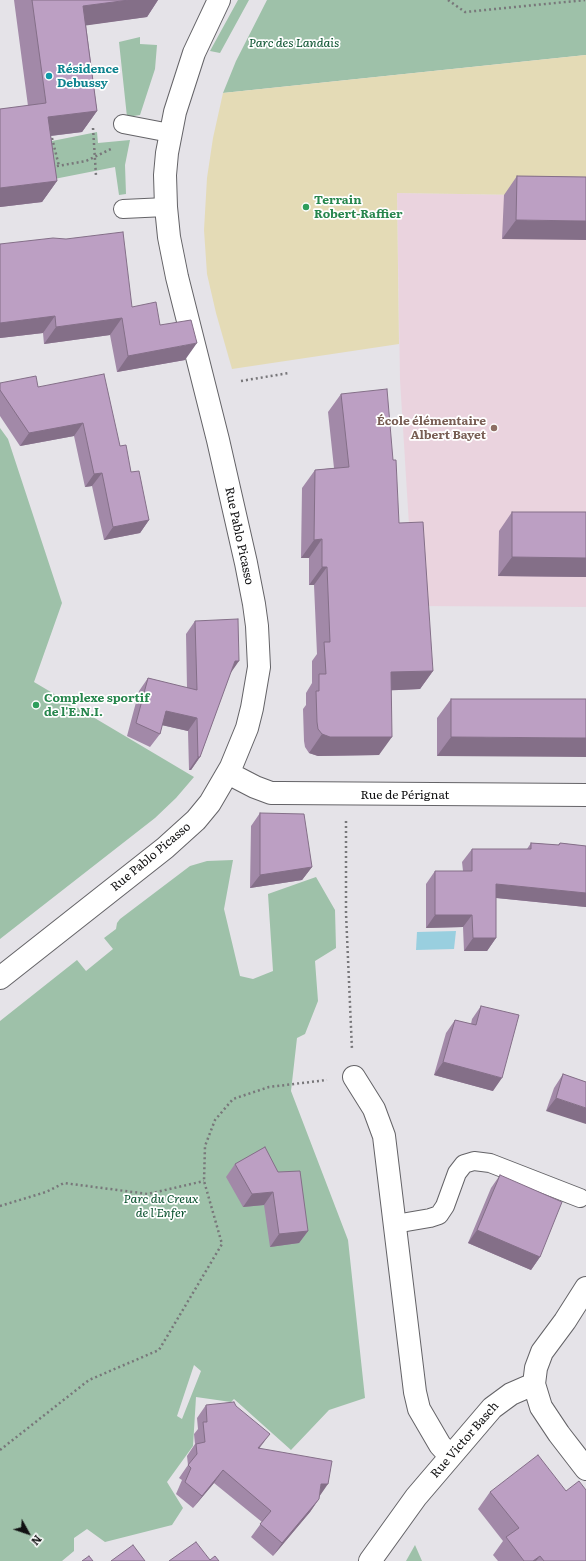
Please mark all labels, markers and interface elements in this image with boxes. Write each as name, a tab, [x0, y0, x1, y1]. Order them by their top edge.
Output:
park label: Parc des Landais	[249, 36, 339, 50]
place label: Résidence Debussy	[57, 62, 119, 90]
marker: Résidence Debussy	[44, 71, 54, 81]
place label: Terrain Robert-Raffier	[314, 193, 403, 221]
marker: Terrain Robert-Raffier	[301, 202, 311, 212]
place label: École élémentaire Albert Bayet	[377, 414, 486, 442]
marker: École élémentaire Albert Bayet	[489, 423, 499, 433]
street label: Rue Pablo Picasso	[222, 486, 256, 586]
place label: Complexe sportif de l'E.N.I.	[44, 691, 149, 719]
marker: Complexe sportif de l'E.N.I.	[31, 700, 41, 710]
street label: Rue de Pérignat	[361, 788, 449, 802]
street label: Rue Pablo Picasso	[108, 819, 194, 895]
park label: Parc du Creux de l'Enfer	[124, 1192, 198, 1220]
street label: Rue Victor Basch	[428, 1399, 502, 1481]
north arrow	[8, 1513, 48, 1553]
text: N	[28, 1532, 46, 1549]

